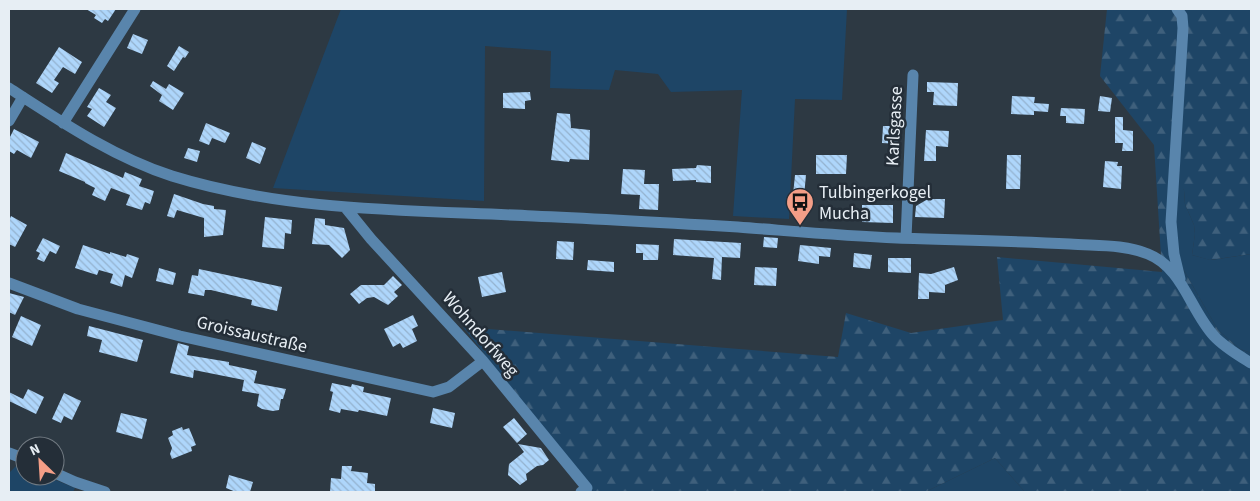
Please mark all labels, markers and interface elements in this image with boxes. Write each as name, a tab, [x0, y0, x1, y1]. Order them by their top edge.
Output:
street label: Karlsgasse	[880, 85, 909, 167]
place label: Tulbingerkogel Mucha	[819, 180, 931, 226]
bus stop icon: Tulbingerkogel Mucha	[785, 187, 815, 226]
street label: Wohndorfweg	[437, 286, 525, 382]
street label: Groissaustraße	[194, 310, 310, 359]
north arrow	[15, 436, 65, 486]
text: N	[26, 439, 43, 461]

